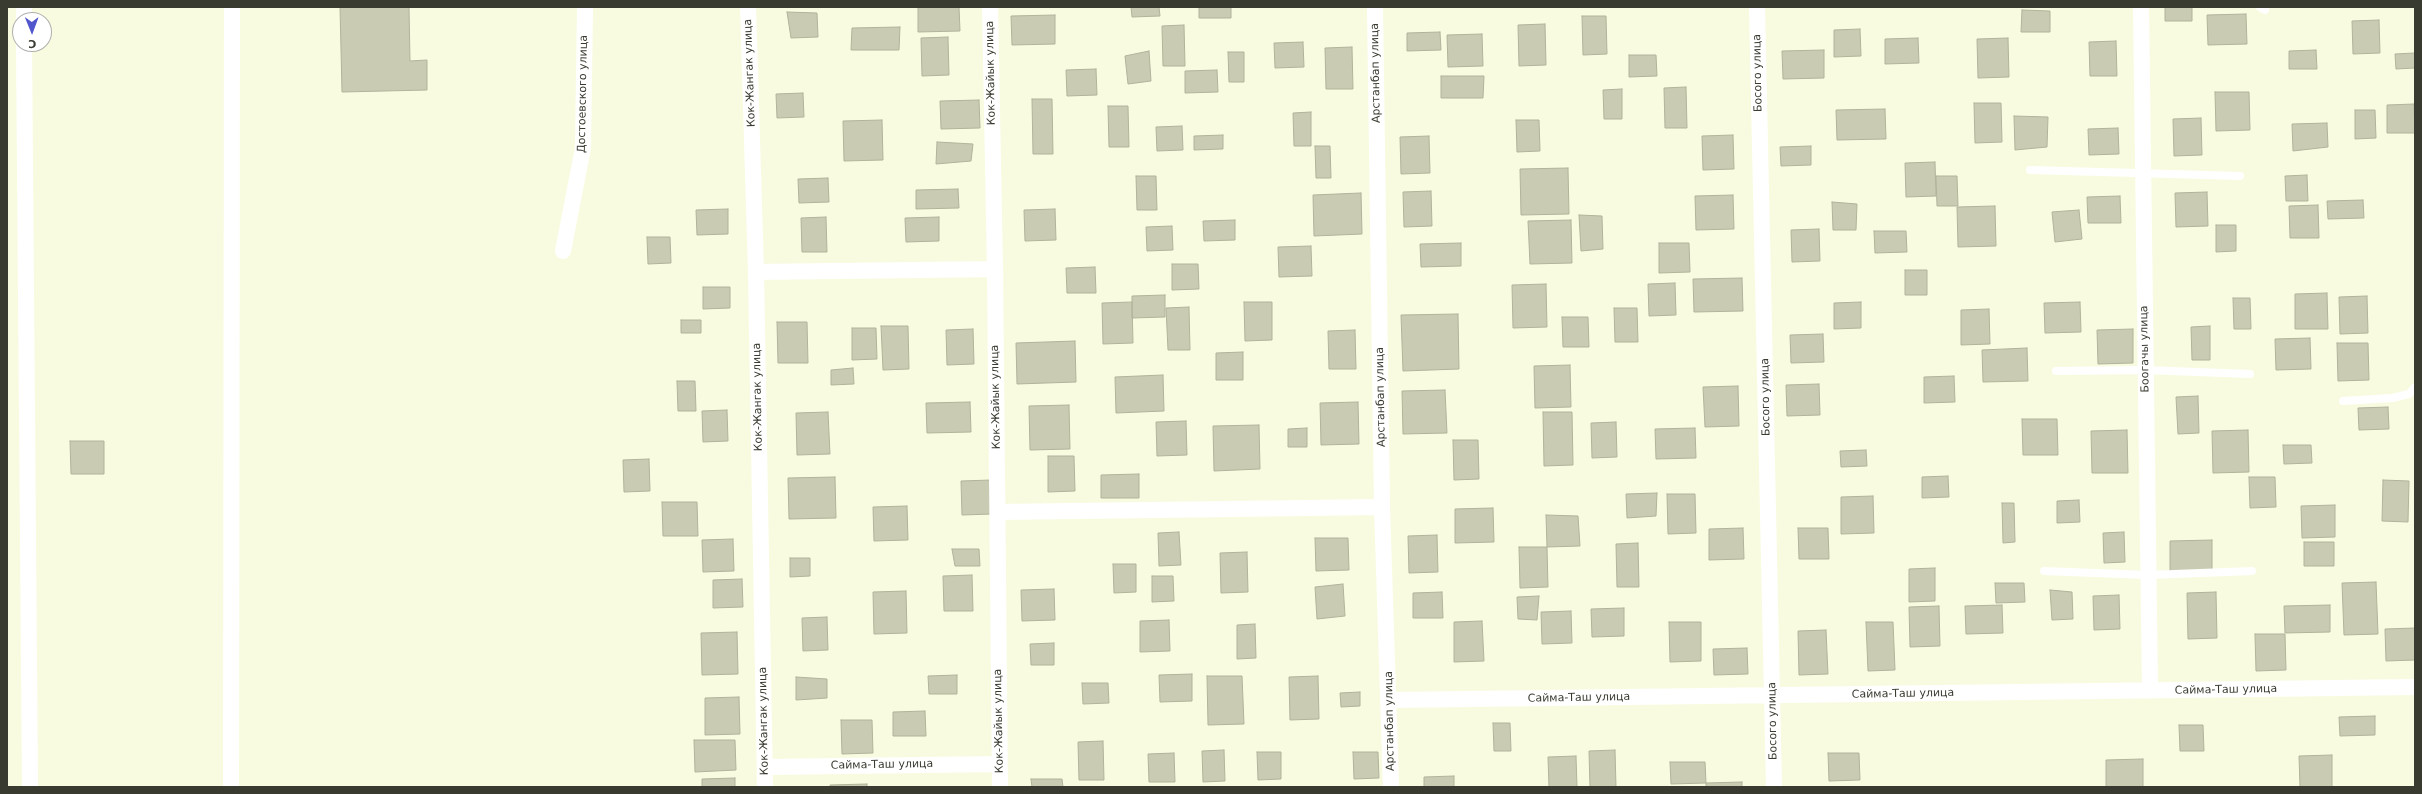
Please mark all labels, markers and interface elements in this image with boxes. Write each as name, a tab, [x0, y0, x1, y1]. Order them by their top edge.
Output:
north arrow	[12, 12, 52, 52]
street label: Кок-Жангак улица	[742, 19, 758, 127]
street label: Кок-Жайык улица	[983, 21, 999, 125]
street label: Арстанбап улица	[1369, 23, 1383, 123]
street label: Босого улица	[1751, 34, 1765, 112]
street label: Достоевского улица	[575, 35, 591, 153]
text: С	[28, 37, 36, 50]
street label: Боогачы улица	[2138, 305, 2152, 393]
street label: Кок-Жангак улица	[750, 343, 766, 451]
street label: Кок-Жайык улица	[988, 345, 1004, 449]
street label: Арстанбап улица	[1374, 347, 1388, 447]
street label: Босого улица	[1759, 358, 1773, 436]
street label: Кок-Жангак улица	[756, 667, 772, 775]
street label: Кок-Жайык улица	[991, 669, 1007, 773]
street label: Арстанбап улица	[1383, 671, 1397, 771]
street label: Босого улица	[1766, 682, 1780, 760]
street label: Сайма-Таш улица	[2175, 683, 2277, 697]
street label: Сайма-Таш улица	[1852, 687, 1954, 701]
street label: Сайма-Таш улица	[1528, 691, 1630, 705]
street label: Сайма-Таш улица	[831, 758, 933, 772]

